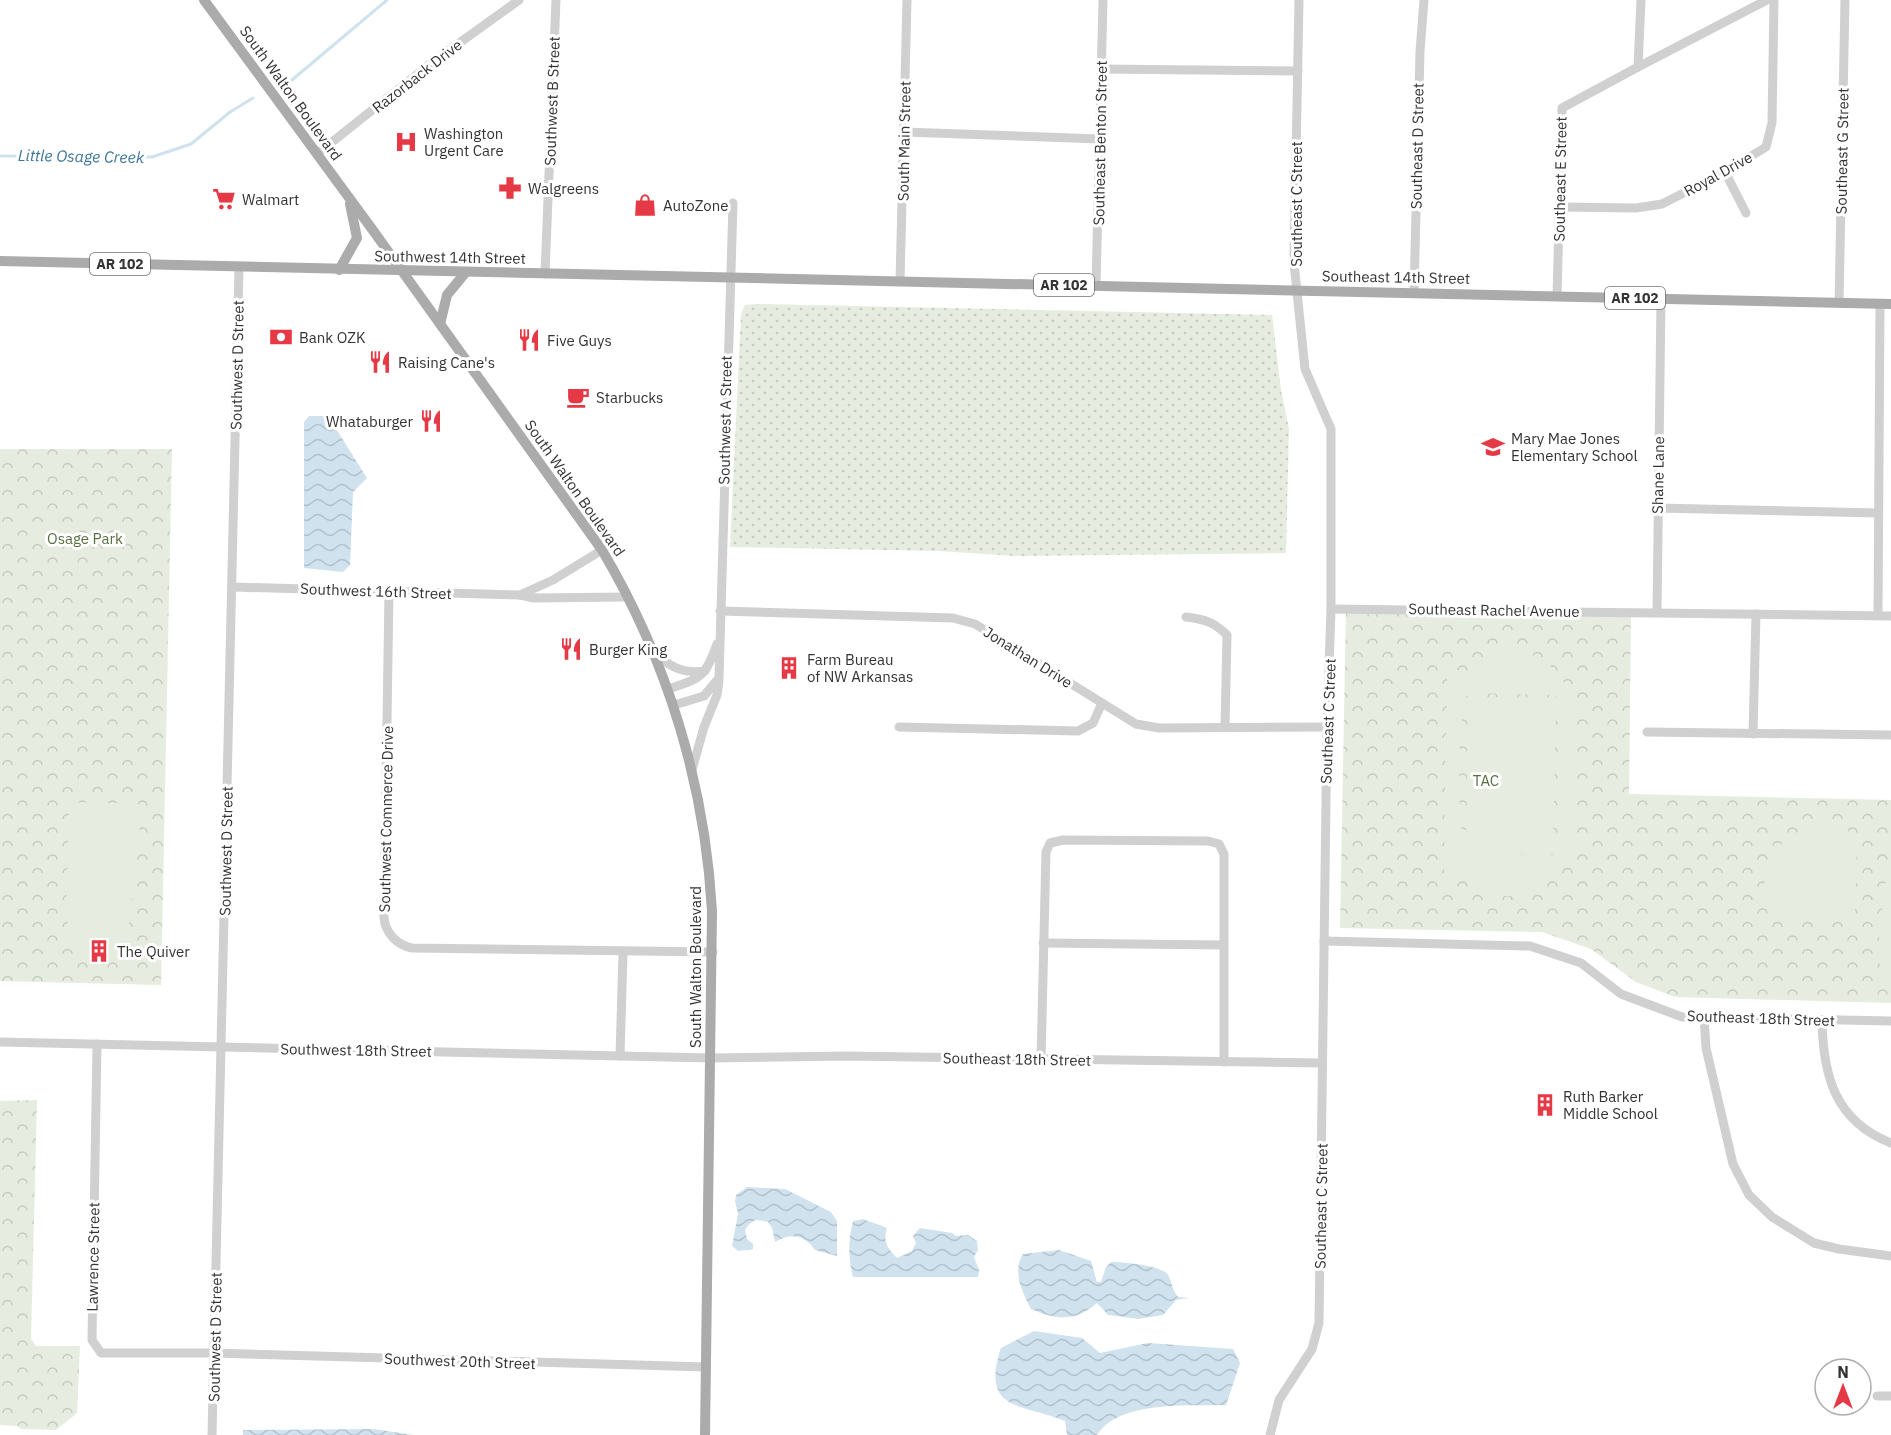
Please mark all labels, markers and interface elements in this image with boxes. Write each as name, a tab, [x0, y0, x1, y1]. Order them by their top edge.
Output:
street label: South Walton Boulevard	[236, 22, 346, 164]
street label: Razorback Drive	[368, 35, 466, 117]
street label: Southwest B Street	[540, 36, 564, 166]
street label: Southeast Benton Street	[1089, 60, 1111, 226]
street label: South Main Street	[893, 81, 915, 201]
street label: Southeast D Street	[1406, 83, 1428, 209]
street label: Southeast G Street	[1831, 87, 1853, 215]
street label: Southeast E Street	[1549, 116, 1571, 242]
place label: Washington Urgent Care	[424, 124, 504, 160]
hospital icon: Washington Urgent Care	[393, 129, 419, 155]
street label: Southeast C Street	[1287, 141, 1306, 267]
water label: Little Osage Creek	[18, 145, 145, 167]
street label: Royal Drive	[1680, 147, 1756, 201]
pharmacy icon: Walgreens	[497, 175, 523, 201]
place label: Walgreens	[528, 179, 599, 198]
supermarket icon: Walmart	[211, 186, 237, 212]
place label: Walmart	[242, 190, 299, 209]
shop icon: AutoZone	[632, 192, 658, 218]
place label: AutoZone	[663, 196, 728, 215]
street label: Southwest 14th Street	[374, 246, 526, 268]
road number: AR 102	[90, 253, 150, 275]
street label: Southeast 14th Street	[1322, 266, 1470, 288]
road number: AR 102	[1034, 274, 1094, 296]
road number: AR 102	[1605, 287, 1665, 309]
street label: Southwest D Street	[226, 300, 248, 430]
bank icon: Bank OZK	[268, 324, 294, 350]
restaurant icon: Five Guys	[516, 327, 542, 353]
place label: Bank OZK	[299, 328, 366, 347]
place label: Five Guys	[547, 331, 612, 350]
restaurant icon: Raising Cane's	[367, 349, 393, 375]
place label: Raising Cane's	[398, 353, 495, 372]
street label: Southwest A Street	[714, 355, 736, 485]
cafe icon: Starbucks	[565, 384, 591, 410]
place label: Starbucks	[596, 388, 663, 407]
restaurant icon: Whataburger	[418, 408, 444, 434]
place label: Whataburger	[326, 412, 413, 431]
street label: South Walton Boulevard	[521, 416, 629, 560]
place label: Mary Mae Jones Elementary School	[1511, 429, 1638, 465]
school or university icon: Mary Mae Jones Elementary School	[1480, 434, 1506, 460]
street label: Shane Lane	[1648, 436, 1668, 514]
park label: Osage Park	[47, 529, 123, 548]
street label: Southwest 16th Street	[300, 579, 452, 603]
street label: Southeast Rachel Avenue	[1408, 599, 1580, 621]
street label: Jonathan Drive	[980, 622, 1076, 692]
restaurant icon: Burger King	[558, 636, 584, 662]
place label: Burger King	[589, 640, 667, 659]
place label: Farm Bureau of NW Arkansas	[807, 650, 913, 686]
building icon: Farm Bureau of NW Arkansas	[776, 655, 802, 681]
street label: Southeast C Street	[1316, 658, 1340, 784]
street label: Southwest Commerce Drive	[375, 726, 397, 912]
park label: TAC	[1473, 771, 1499, 790]
street label: Southwest D Street	[215, 786, 237, 916]
street label: South Walton Boulevard	[686, 886, 705, 1048]
building icon: The Quiver	[86, 938, 112, 964]
place label: The Quiver	[117, 942, 190, 961]
street label: Southeast 18th Street	[1687, 1006, 1835, 1030]
street label: Southwest 18th Street	[280, 1039, 432, 1061]
street label: Southeast 18th Street	[943, 1048, 1091, 1070]
place label: Ruth Barker Middle School	[1563, 1087, 1658, 1123]
building icon: Ruth Barker Middle School	[1532, 1092, 1558, 1118]
street label: Southeast C Street	[1310, 1143, 1332, 1269]
street label: Lawrence Street	[83, 1202, 103, 1312]
street label: Southwest D Street	[204, 1272, 226, 1402]
street label: Southwest 20th Street	[384, 1349, 536, 1373]
north arrow	[1813, 1357, 1873, 1417]
text: N	[1837, 1362, 1849, 1382]

